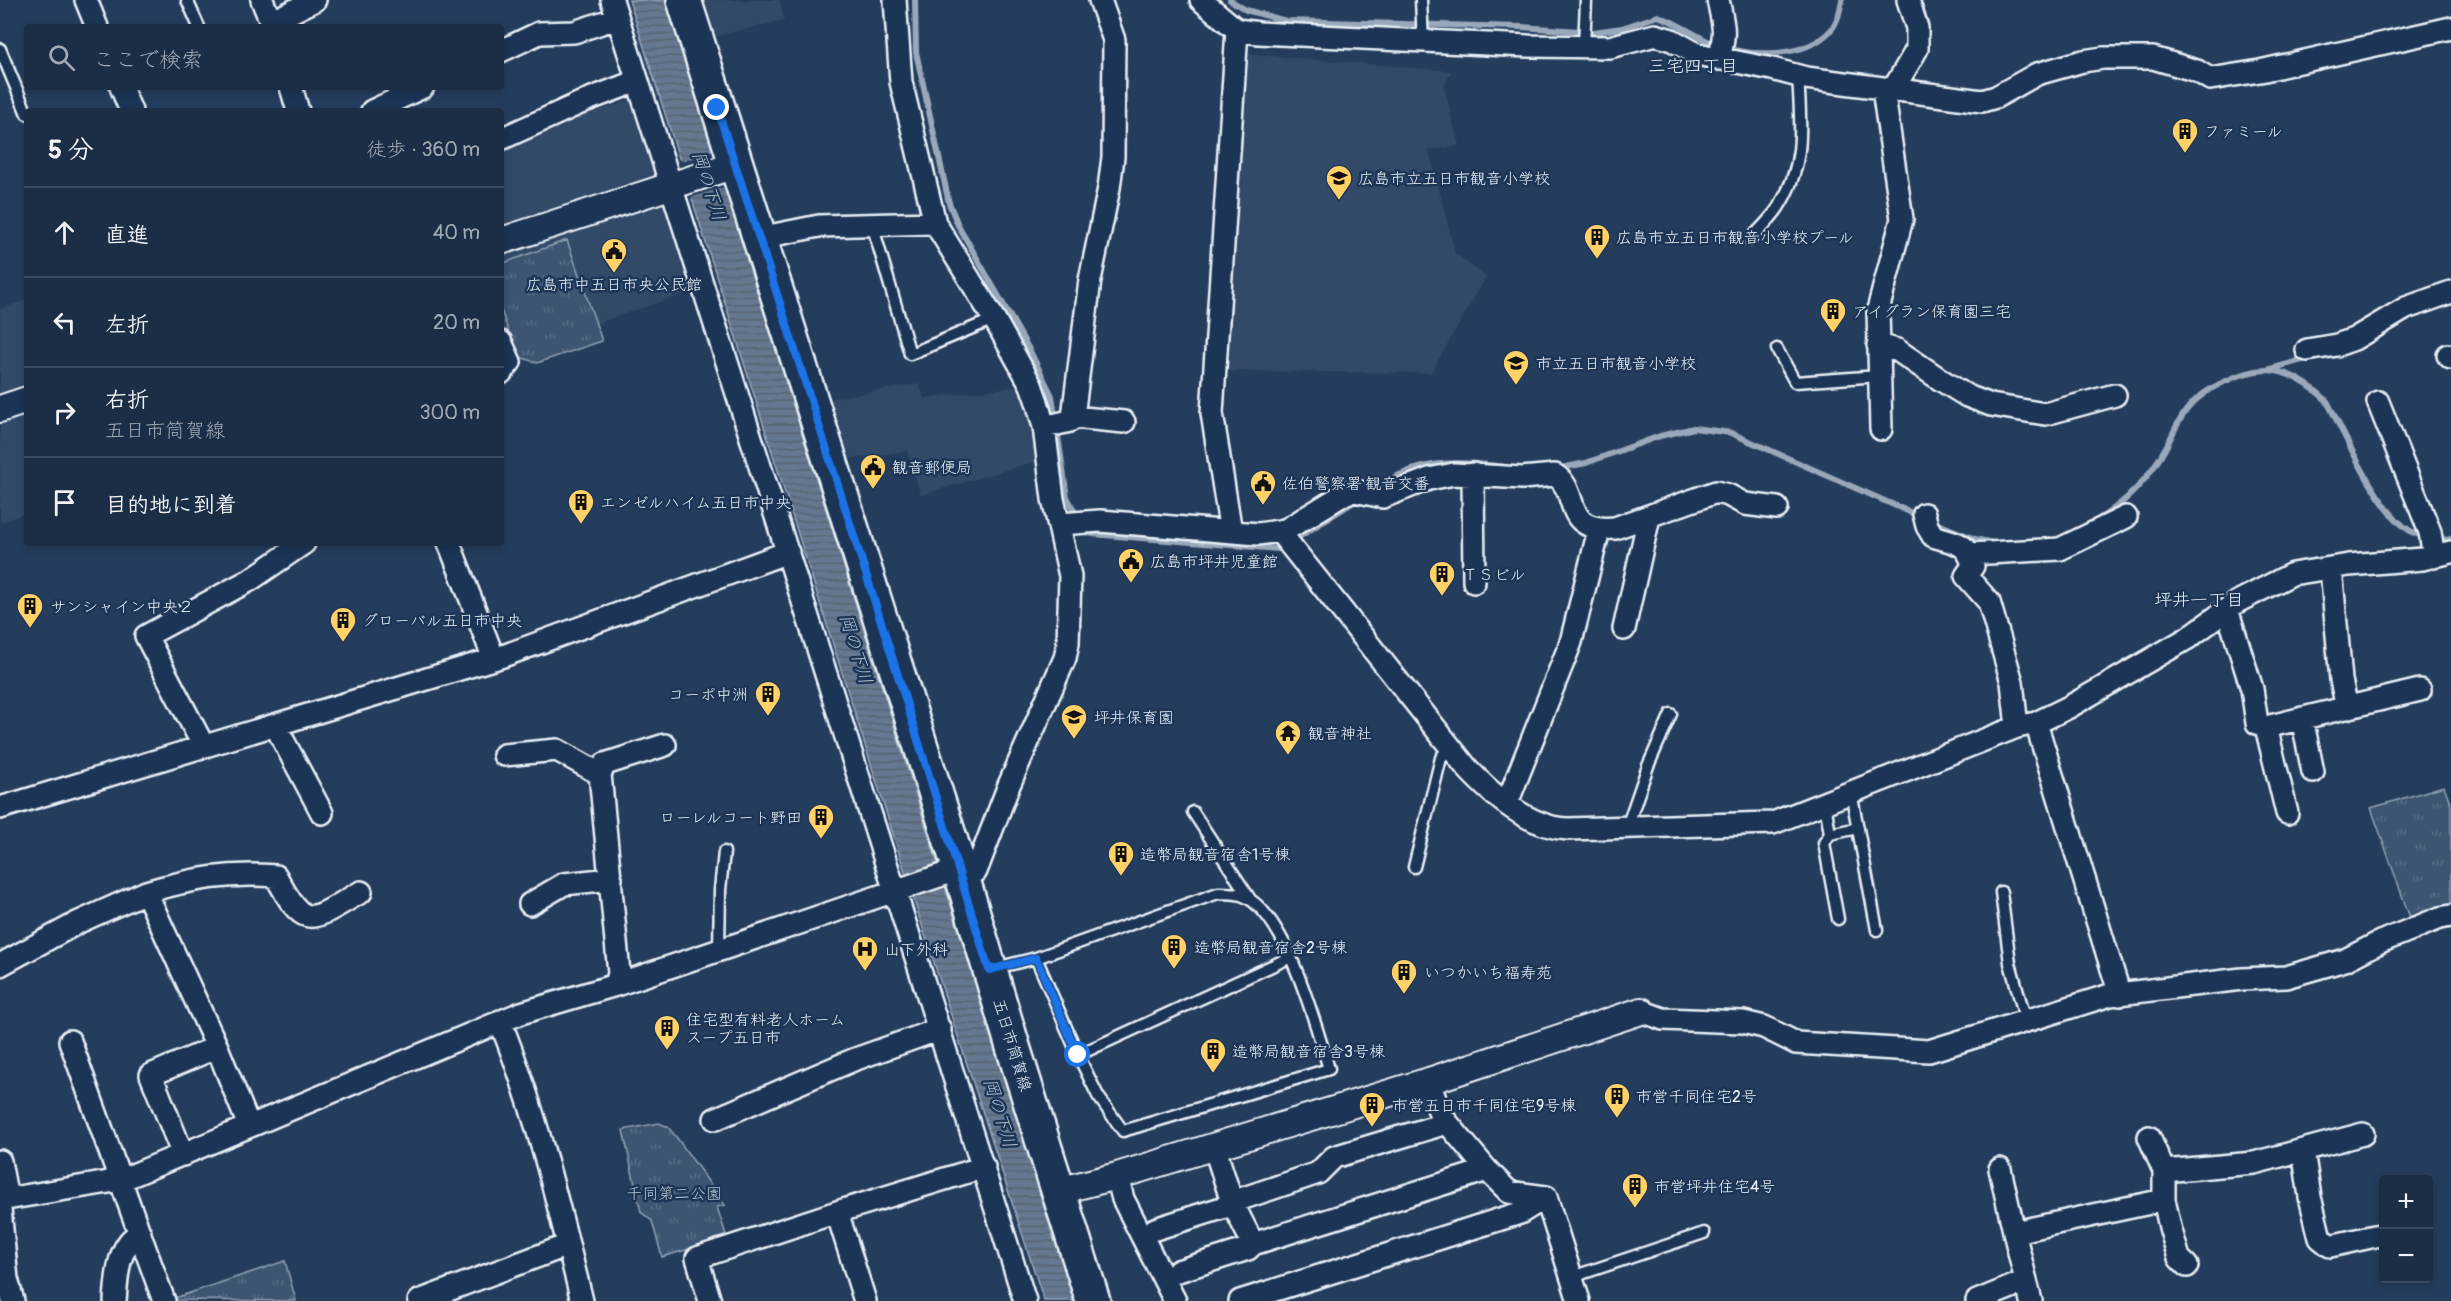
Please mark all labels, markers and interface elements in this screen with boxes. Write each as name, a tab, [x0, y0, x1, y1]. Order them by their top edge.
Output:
search box	[24, 24, 504, 90]
icon: search	[45, 41, 78, 74]
text: ここで検索	[93, 46, 203, 74]
district label: 三宅四丁目	[1648, 55, 1738, 78]
route end	[703, 94, 729, 120]
building icon: ファミール	[2170, 116, 2200, 154]
place label: ファミール	[2204, 122, 2283, 142]
text: 5 分	[48, 134, 94, 166]
text: 徒歩 · 360 m	[366, 137, 480, 162]
water label: 岡の下川	[686, 148, 731, 224]
school or university icon: 広島市立五日市観音小学校	[1324, 163, 1354, 201]
place label: 広島市立五日市観音小学校	[1358, 169, 1550, 189]
icon: ahead	[48, 216, 81, 249]
text: 40 m	[433, 220, 480, 245]
text: 直進	[105, 221, 149, 249]
building icon: 広島市立五日市観音小学校プール	[1582, 222, 1612, 260]
place label: 広島市立五日市観音小学校プール	[1616, 228, 1854, 248]
public building icon: 広島市中五日市央公民館	[599, 236, 629, 274]
place label: 広島市中五日市央公民館	[526, 275, 702, 295]
building icon: アイグラン保育園三宅	[1818, 296, 1848, 334]
place label: アイグラン保育園三宅	[1852, 302, 2011, 322]
icon: left	[48, 306, 81, 339]
text: 20 m	[433, 310, 480, 335]
text: 左折	[105, 311, 149, 339]
school or university icon: 市立五日市観音小学校	[1501, 348, 1531, 386]
place label: 市立五日市観音小学校	[1536, 354, 1696, 374]
text: 右折	[105, 386, 149, 414]
icon: right	[48, 396, 81, 429]
text: 300 m	[419, 400, 480, 425]
text: 五日市筒賀線	[105, 418, 225, 443]
public building icon: 観音郵便局	[858, 452, 888, 490]
place label: 観音郵便局	[892, 458, 972, 478]
public building icon: 佐伯警察署 観音交番	[1248, 468, 1278, 506]
place label: 佐伯警察署 観音交番	[1282, 474, 1429, 494]
icon: arrive	[48, 486, 81, 519]
building icon: エンゼルハイム五日市中央	[566, 487, 596, 525]
text: 目的地に到着	[105, 491, 237, 519]
place label: エンゼルハイム五日市中央	[600, 493, 791, 513]
public building icon: 広島市坪井児童館	[1116, 546, 1146, 584]
place label: 広島市坪井児童館	[1150, 552, 1278, 572]
building icon: ＴＳビル	[1427, 559, 1457, 597]
place label: ＴＳビル	[1462, 565, 1526, 585]
district label: 坪井一丁目	[2154, 589, 2244, 612]
building icon: サンシャイン中央２	[15, 591, 45, 629]
place label: サンシャイン中央２	[50, 597, 194, 617]
building icon: グローバル五日市中央	[328, 605, 358, 643]
place label: グローバル五日市中央	[362, 611, 522, 631]
water label: 岡の下川	[834, 611, 877, 687]
building icon: コーポ中洲	[753, 679, 783, 717]
place label: コーポ中洲	[668, 685, 748, 705]
school or university icon: 坪井保育園	[1059, 702, 1089, 740]
place label: 坪井保育園	[1094, 708, 1174, 728]
temple icon: 観音神社	[1273, 718, 1303, 756]
place label: 観音神社	[1308, 724, 1372, 744]
building icon: ローレルコート野田	[806, 802, 836, 840]
place label: ローレルコート野田	[660, 808, 802, 828]
building icon: 造幣局観音宿舎1号棟	[1106, 839, 1136, 877]
place label: 造幣局観音宿舎1号棟	[1140, 845, 1290, 865]
building icon: 造幣局観音宿舎2号棟	[1159, 932, 1189, 970]
hospital icon: 山下外科	[850, 934, 880, 972]
place label: 造幣局観音宿舎2号棟	[1194, 938, 1347, 958]
place label: 山下外科	[884, 940, 948, 960]
building icon: いつかいち福寿苑	[1389, 957, 1419, 995]
place label: いつかいち福寿苑	[1424, 963, 1552, 983]
street label: 五日市筒賀線	[988, 996, 1036, 1094]
place label: 住宅型有料老人ホーム スープ五日市	[686, 1010, 845, 1048]
building icon: 住宅型有料老人ホーム スープ五日市	[652, 1013, 682, 1051]
building icon: 造幣局観音宿舎3号棟	[1198, 1036, 1228, 1074]
route start	[1064, 1041, 1090, 1067]
place label: 造幣局観音宿舎3号棟	[1232, 1042, 1385, 1062]
water label: 岡の下川	[978, 1075, 1021, 1151]
building icon: 市営千同住宅2号	[1602, 1081, 1632, 1119]
place label: 市営千同住宅2号	[1636, 1087, 1757, 1107]
building icon: 市営五日市千同住宅9号棟	[1357, 1090, 1387, 1128]
place label: 市営五日市千同住宅9号棟	[1392, 1096, 1576, 1116]
building icon: 市営坪井住宅4号	[1620, 1171, 1650, 1209]
map controls	[2379, 1175, 2433, 1283]
button: +	[2379, 1175, 2433, 1229]
place label: 市営坪井住宅4号	[1654, 1177, 1775, 1197]
park label: 千同第二公園	[626, 1184, 722, 1204]
button: −	[2379, 1229, 2433, 1283]

